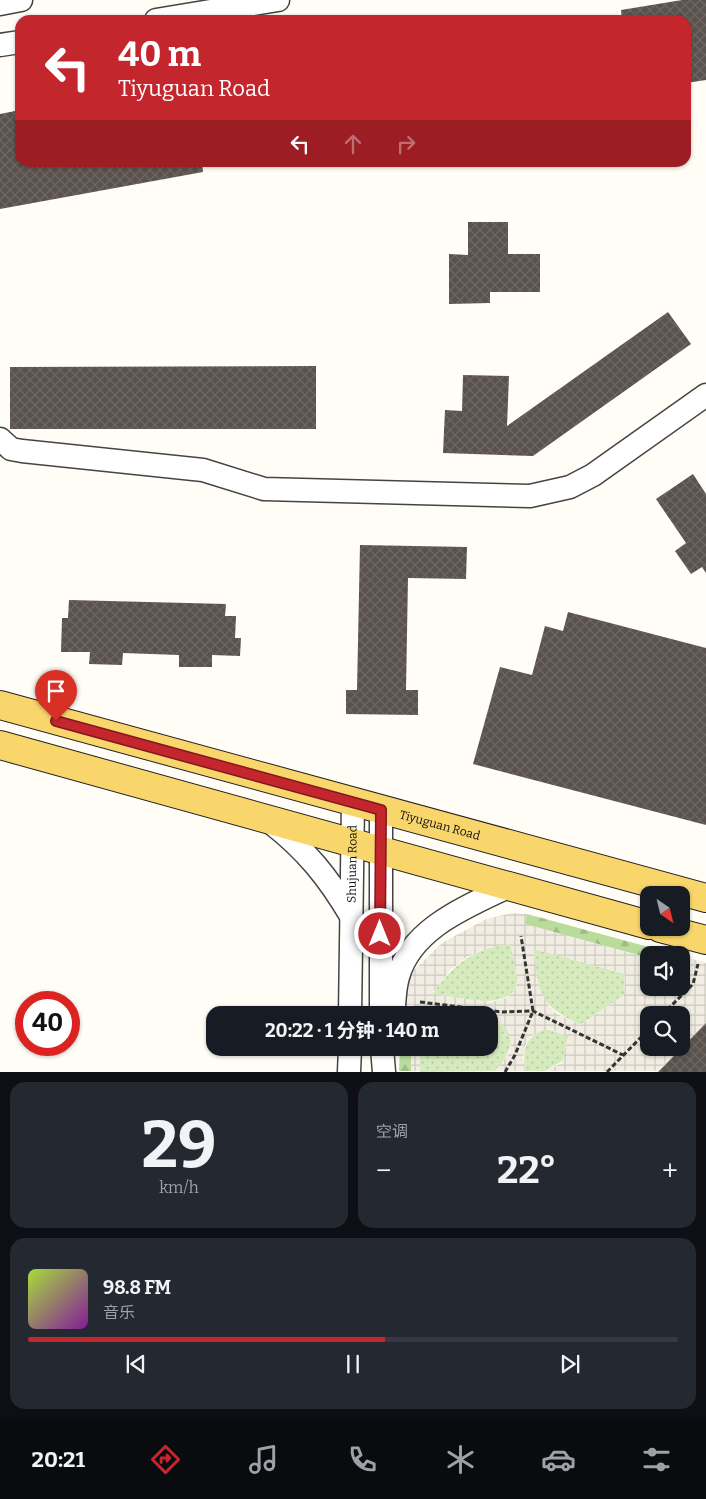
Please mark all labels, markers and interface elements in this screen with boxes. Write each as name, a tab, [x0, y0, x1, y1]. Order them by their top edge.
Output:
text: 40 m	[118, 33, 201, 75]
icon: left	[35, 35, 100, 100]
text: Tiyuguan Road	[118, 75, 270, 102]
icon: left	[286, 130, 314, 158]
icon: ahead	[339, 130, 367, 158]
icon: right	[392, 130, 420, 158]
pin	[35, 670, 77, 721]
icon: arrive	[42, 677, 70, 705]
street label: Tiyuguan Road	[398, 808, 482, 843]
street label: Shujuan Road	[345, 825, 360, 903]
north arrow	[640, 886, 690, 936]
map controls	[640, 886, 690, 1056]
position arrow	[353, 907, 405, 959]
button: sound	[640, 946, 690, 996]
speed limit sign: 40	[15, 991, 80, 1056]
button: search	[640, 1006, 690, 1056]
text: 20:22 · 1 分钟 · 140 m	[265, 1019, 439, 1042]
text: 29	[141, 1106, 217, 1184]
text: 空调	[376, 1122, 408, 1141]
text: 22°	[497, 1147, 556, 1193]
text: −	[376, 1154, 391, 1187]
text: +	[662, 1154, 678, 1187]
text: km/h	[159, 1178, 199, 1197]
text: 98.8 FM	[103, 1276, 171, 1299]
text: 音乐	[103, 1303, 135, 1322]
icon: previous	[122, 1350, 150, 1378]
icon: pause	[339, 1350, 367, 1378]
icon: next	[556, 1350, 584, 1378]
icon: directions	[148, 1442, 183, 1477]
icon: music	[246, 1442, 281, 1477]
icon: phone	[345, 1442, 380, 1477]
icon: climate	[443, 1442, 478, 1477]
icon: car	[541, 1442, 576, 1477]
icon: filters	[639, 1442, 674, 1477]
text: 20:21	[32, 1446, 85, 1473]

